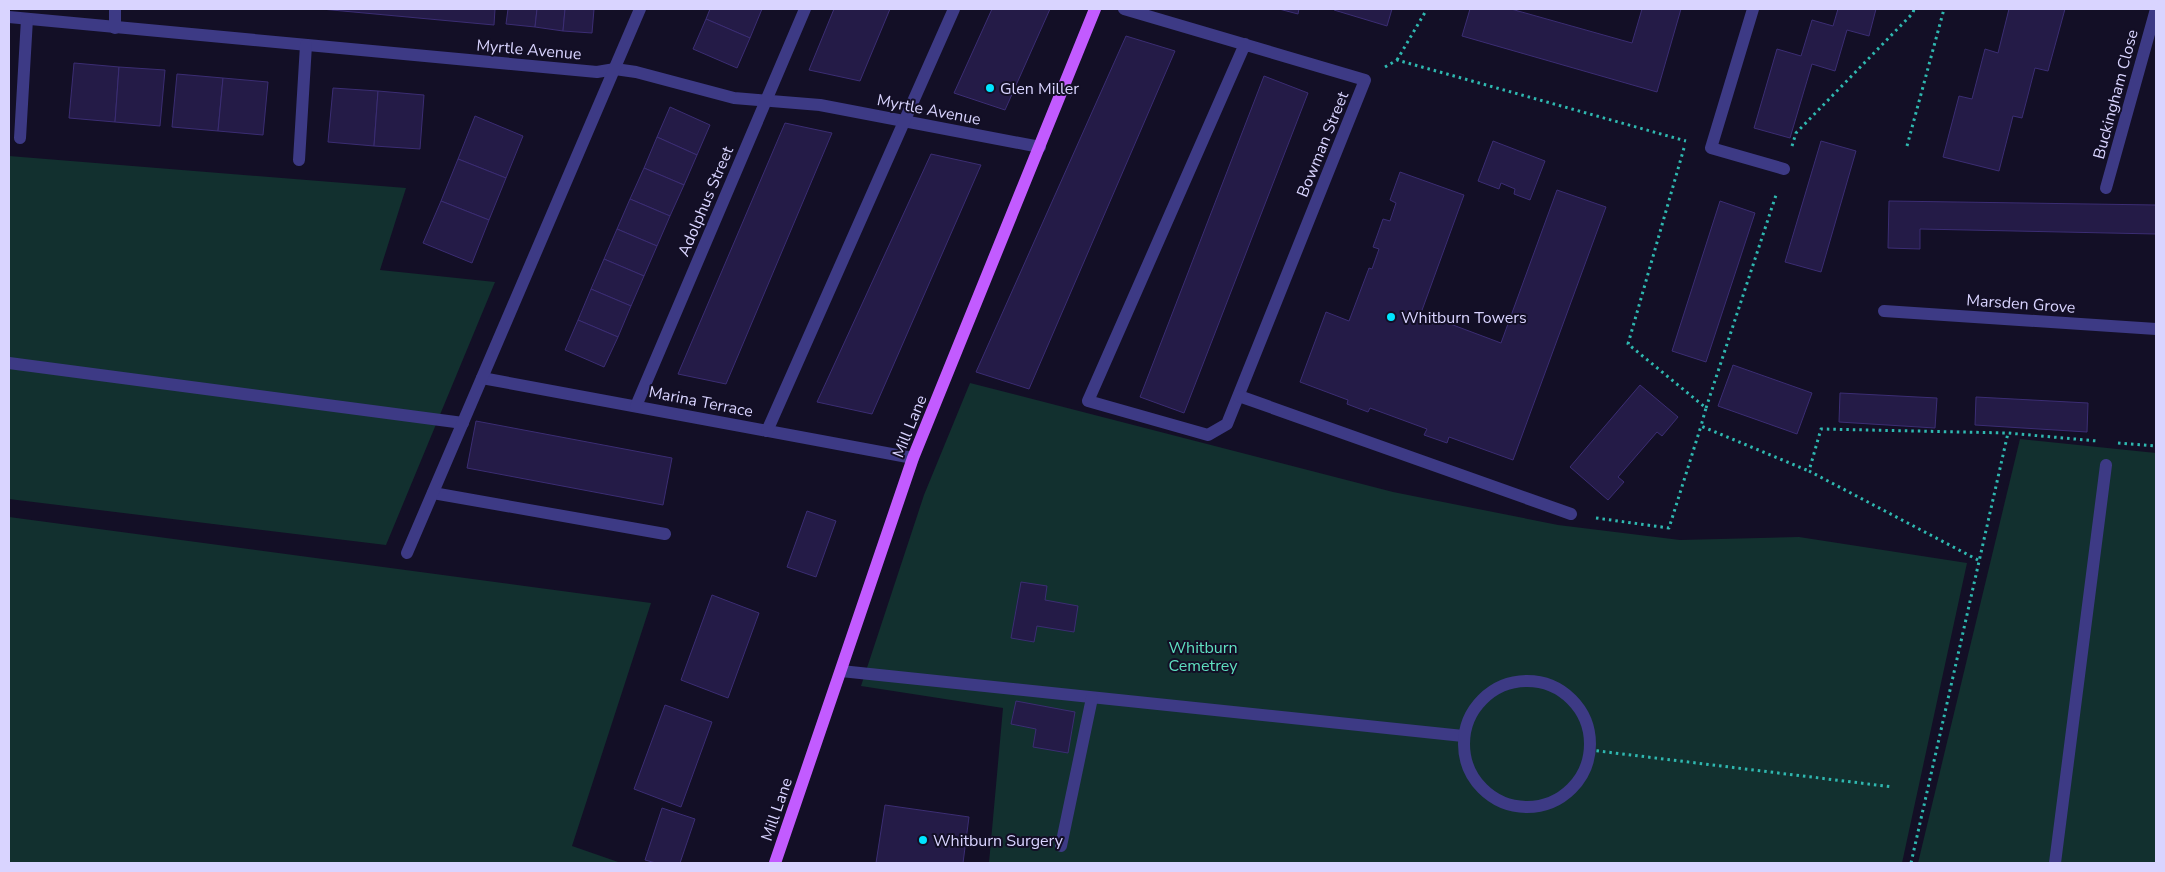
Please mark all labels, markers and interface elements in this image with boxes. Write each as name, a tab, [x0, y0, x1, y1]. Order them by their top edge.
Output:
street label: Buckingham Close	[2088, 27, 2144, 161]
street label: Myrtle Avenue	[475, 34, 582, 66]
place label: Glen Miller	[1000, 78, 1079, 100]
marker: Glen Miller	[984, 82, 996, 94]
street label: Bowman Street	[1292, 88, 1354, 200]
street label: Myrtle Avenue	[875, 89, 983, 131]
street label: Adolphus Street	[673, 143, 739, 260]
street label: Marsden Grove	[1966, 289, 2076, 319]
place label: Whitburn Towers	[1401, 307, 1527, 329]
marker: Whitburn Towers	[1385, 311, 1397, 323]
street label: Marina Terrace	[647, 381, 755, 423]
street label: Mill Lane	[887, 392, 932, 461]
park label: Whitburn Cemetrey	[1168, 637, 1238, 677]
street label: Mill Lane	[756, 775, 798, 844]
place label: Whitburn Surgery	[933, 830, 1064, 852]
marker: Whitburn Surgery	[917, 834, 929, 846]

